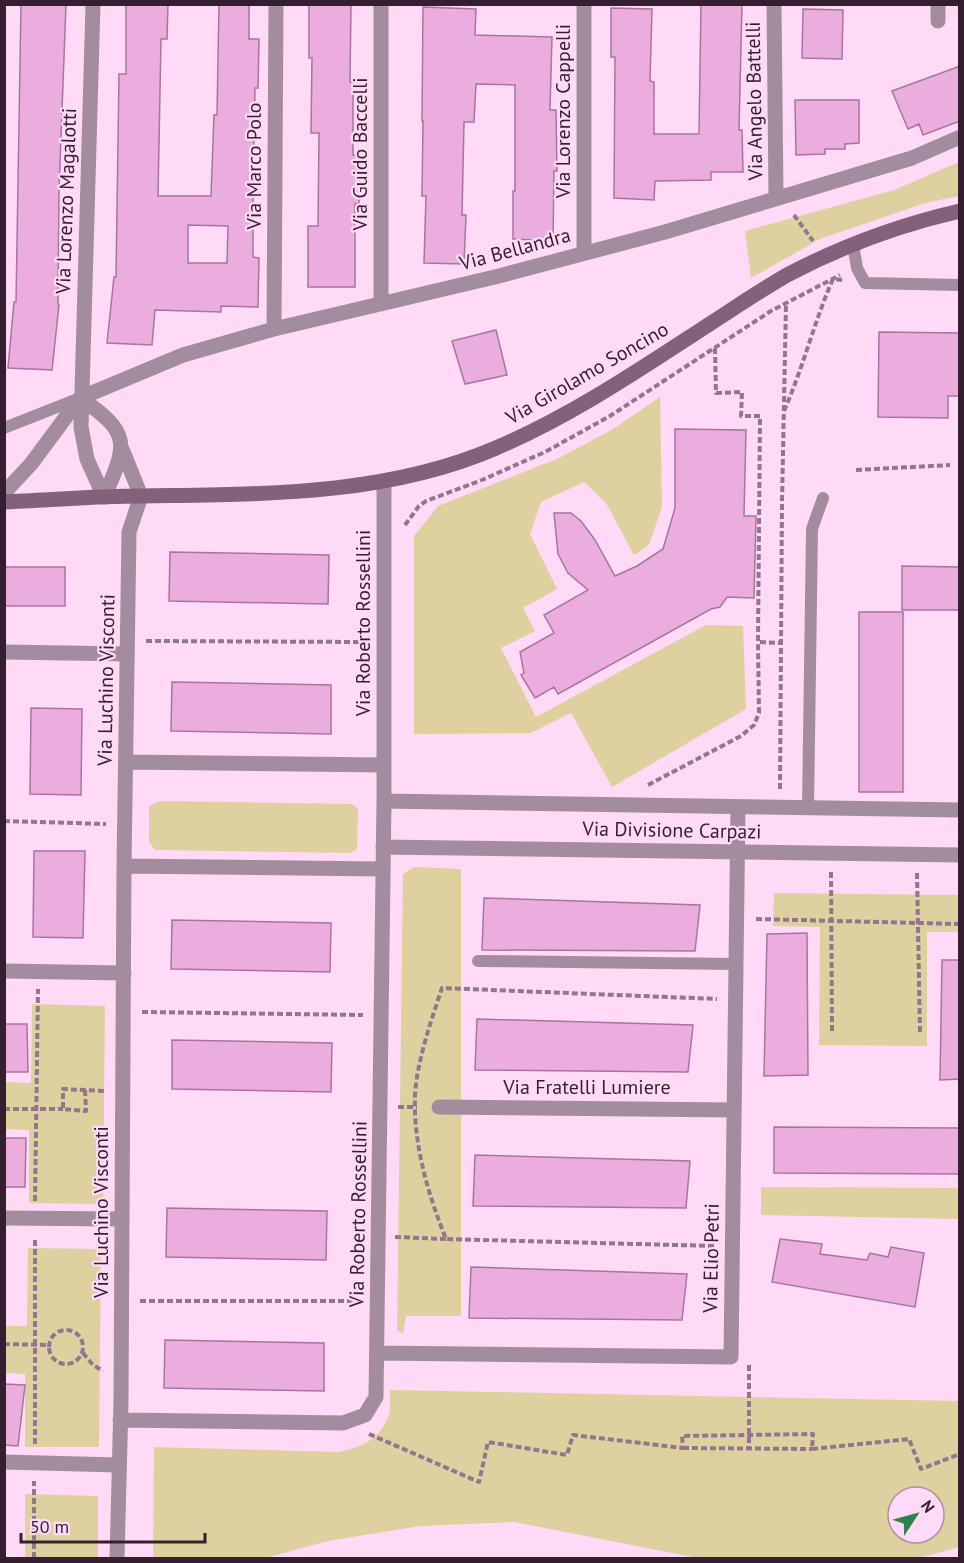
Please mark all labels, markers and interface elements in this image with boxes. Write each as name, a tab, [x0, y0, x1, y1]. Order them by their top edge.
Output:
street label: Via Angelo Battelli	[740, 21, 768, 182]
street label: Via Lorenzo Cappelli	[550, 24, 576, 199]
street label: Via Guido Baccelli	[347, 77, 373, 232]
street label: Via Marco Polo	[241, 103, 267, 230]
street label: Via Lorenzo Magalotti	[50, 107, 82, 296]
street label: Via Bellandra	[456, 222, 573, 277]
street label: Via Girolamo Soncino	[500, 316, 673, 431]
street label: Via Roberto Rossellini	[350, 530, 376, 717]
street label: Via Luchino Visconti	[91, 594, 120, 767]
street label: Via Divisione Carpazi	[581, 815, 762, 845]
street label: Via Fratelli Lumiere	[502, 1074, 671, 1100]
street label: Via Roberto Rossellini	[343, 1120, 373, 1309]
street label: Via Luchino Visconti	[88, 1126, 114, 1299]
street label: Via Elio Petri	[697, 1203, 725, 1314]
north arrow	[886, 1485, 946, 1545]
text: N	[917, 1496, 939, 1516]
scale bar	[21, 1506, 206, 1544]
text: 50 m	[30, 1515, 69, 1538]

